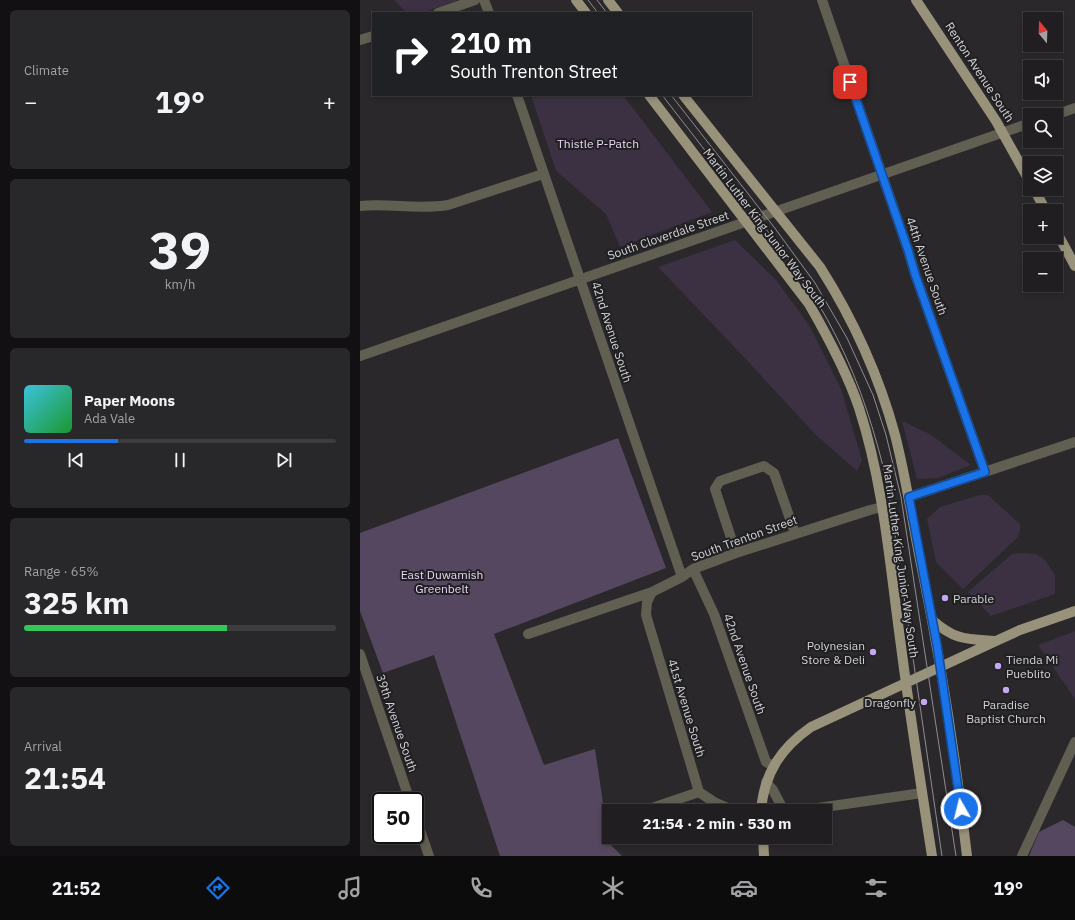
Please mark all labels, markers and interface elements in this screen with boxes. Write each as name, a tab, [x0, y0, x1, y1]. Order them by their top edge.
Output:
north arrow	[1023, 12, 1063, 52]
map controls	[1023, 12, 1063, 292]
street label: Renton Avenue South	[942, 19, 1018, 125]
text: 210 m	[450, 24, 532, 61]
icon: right	[384, 28, 436, 80]
text: South Trenton Street	[450, 60, 618, 83]
button: sound	[1023, 60, 1063, 100]
text: Climate	[24, 62, 69, 79]
pin	[833, 65, 867, 99]
icon: arrive	[839, 71, 861, 93]
text: 19°	[155, 82, 205, 121]
text: −	[24, 87, 37, 116]
text: +	[323, 87, 336, 116]
button: search	[1023, 108, 1063, 148]
park label: Thistle P-Patch	[557, 136, 639, 151]
street label: Martin Luther King Junior Way South	[700, 145, 830, 311]
button: layers	[1023, 156, 1063, 196]
button: +	[1023, 204, 1063, 244]
street label: South Cloverdale Street	[605, 207, 731, 263]
street label: 44th Avenue South	[903, 215, 951, 317]
text: 39	[149, 216, 211, 283]
button: −	[1023, 252, 1063, 292]
text: km/h	[165, 276, 195, 293]
street label: 42nd Avenue South	[589, 280, 635, 384]
text: Paper Moons	[84, 391, 175, 410]
text: Ada Vale	[84, 410, 135, 427]
icon: previous	[65, 449, 87, 471]
icon: pause	[169, 449, 191, 471]
icon: next	[273, 449, 295, 471]
street label: Martin Luther King Junior Way South	[880, 463, 922, 659]
street label: South Trenton Street	[689, 512, 799, 564]
text: Range · 65%	[24, 563, 98, 580]
park label: East Duwamish Greenbelt	[401, 567, 483, 596]
text: 325 km	[24, 583, 129, 622]
place label: Parable	[953, 591, 995, 606]
marker: Parable	[940, 593, 950, 603]
street label: 42nd Avenue South	[721, 612, 769, 716]
place label: Polynesian Store & Deli	[801, 638, 865, 667]
marker: Polynesian Store & Deli	[868, 647, 878, 657]
place label: Tienda Mi Pueblito	[1006, 652, 1058, 681]
street label: 41st Avenue South	[665, 657, 709, 759]
marker: Tienda Mi Pueblito	[993, 661, 1003, 671]
street label: 39th Avenue South	[373, 672, 421, 774]
marker: Paradise Baptist Church	[1001, 685, 1011, 695]
place label: Dragonfly	[864, 695, 916, 710]
marker: Dragonfly	[919, 697, 929, 707]
place label: Paradise Baptist Church	[966, 697, 1046, 726]
text: Arrival	[24, 738, 62, 755]
text: 21:54	[24, 758, 106, 797]
position arrow	[940, 788, 982, 830]
speed limit sign: 50	[372, 792, 424, 844]
text: 21:54 · 2 min · 530 m	[643, 814, 791, 833]
icon: directions	[204, 874, 232, 902]
icon: music	[336, 874, 364, 902]
icon: phone	[467, 874, 495, 902]
icon: climate	[599, 874, 627, 902]
icon: car	[730, 874, 758, 902]
icon: filters	[862, 874, 890, 902]
text: 21:52	[52, 877, 101, 900]
text: 19°	[993, 877, 1023, 900]

